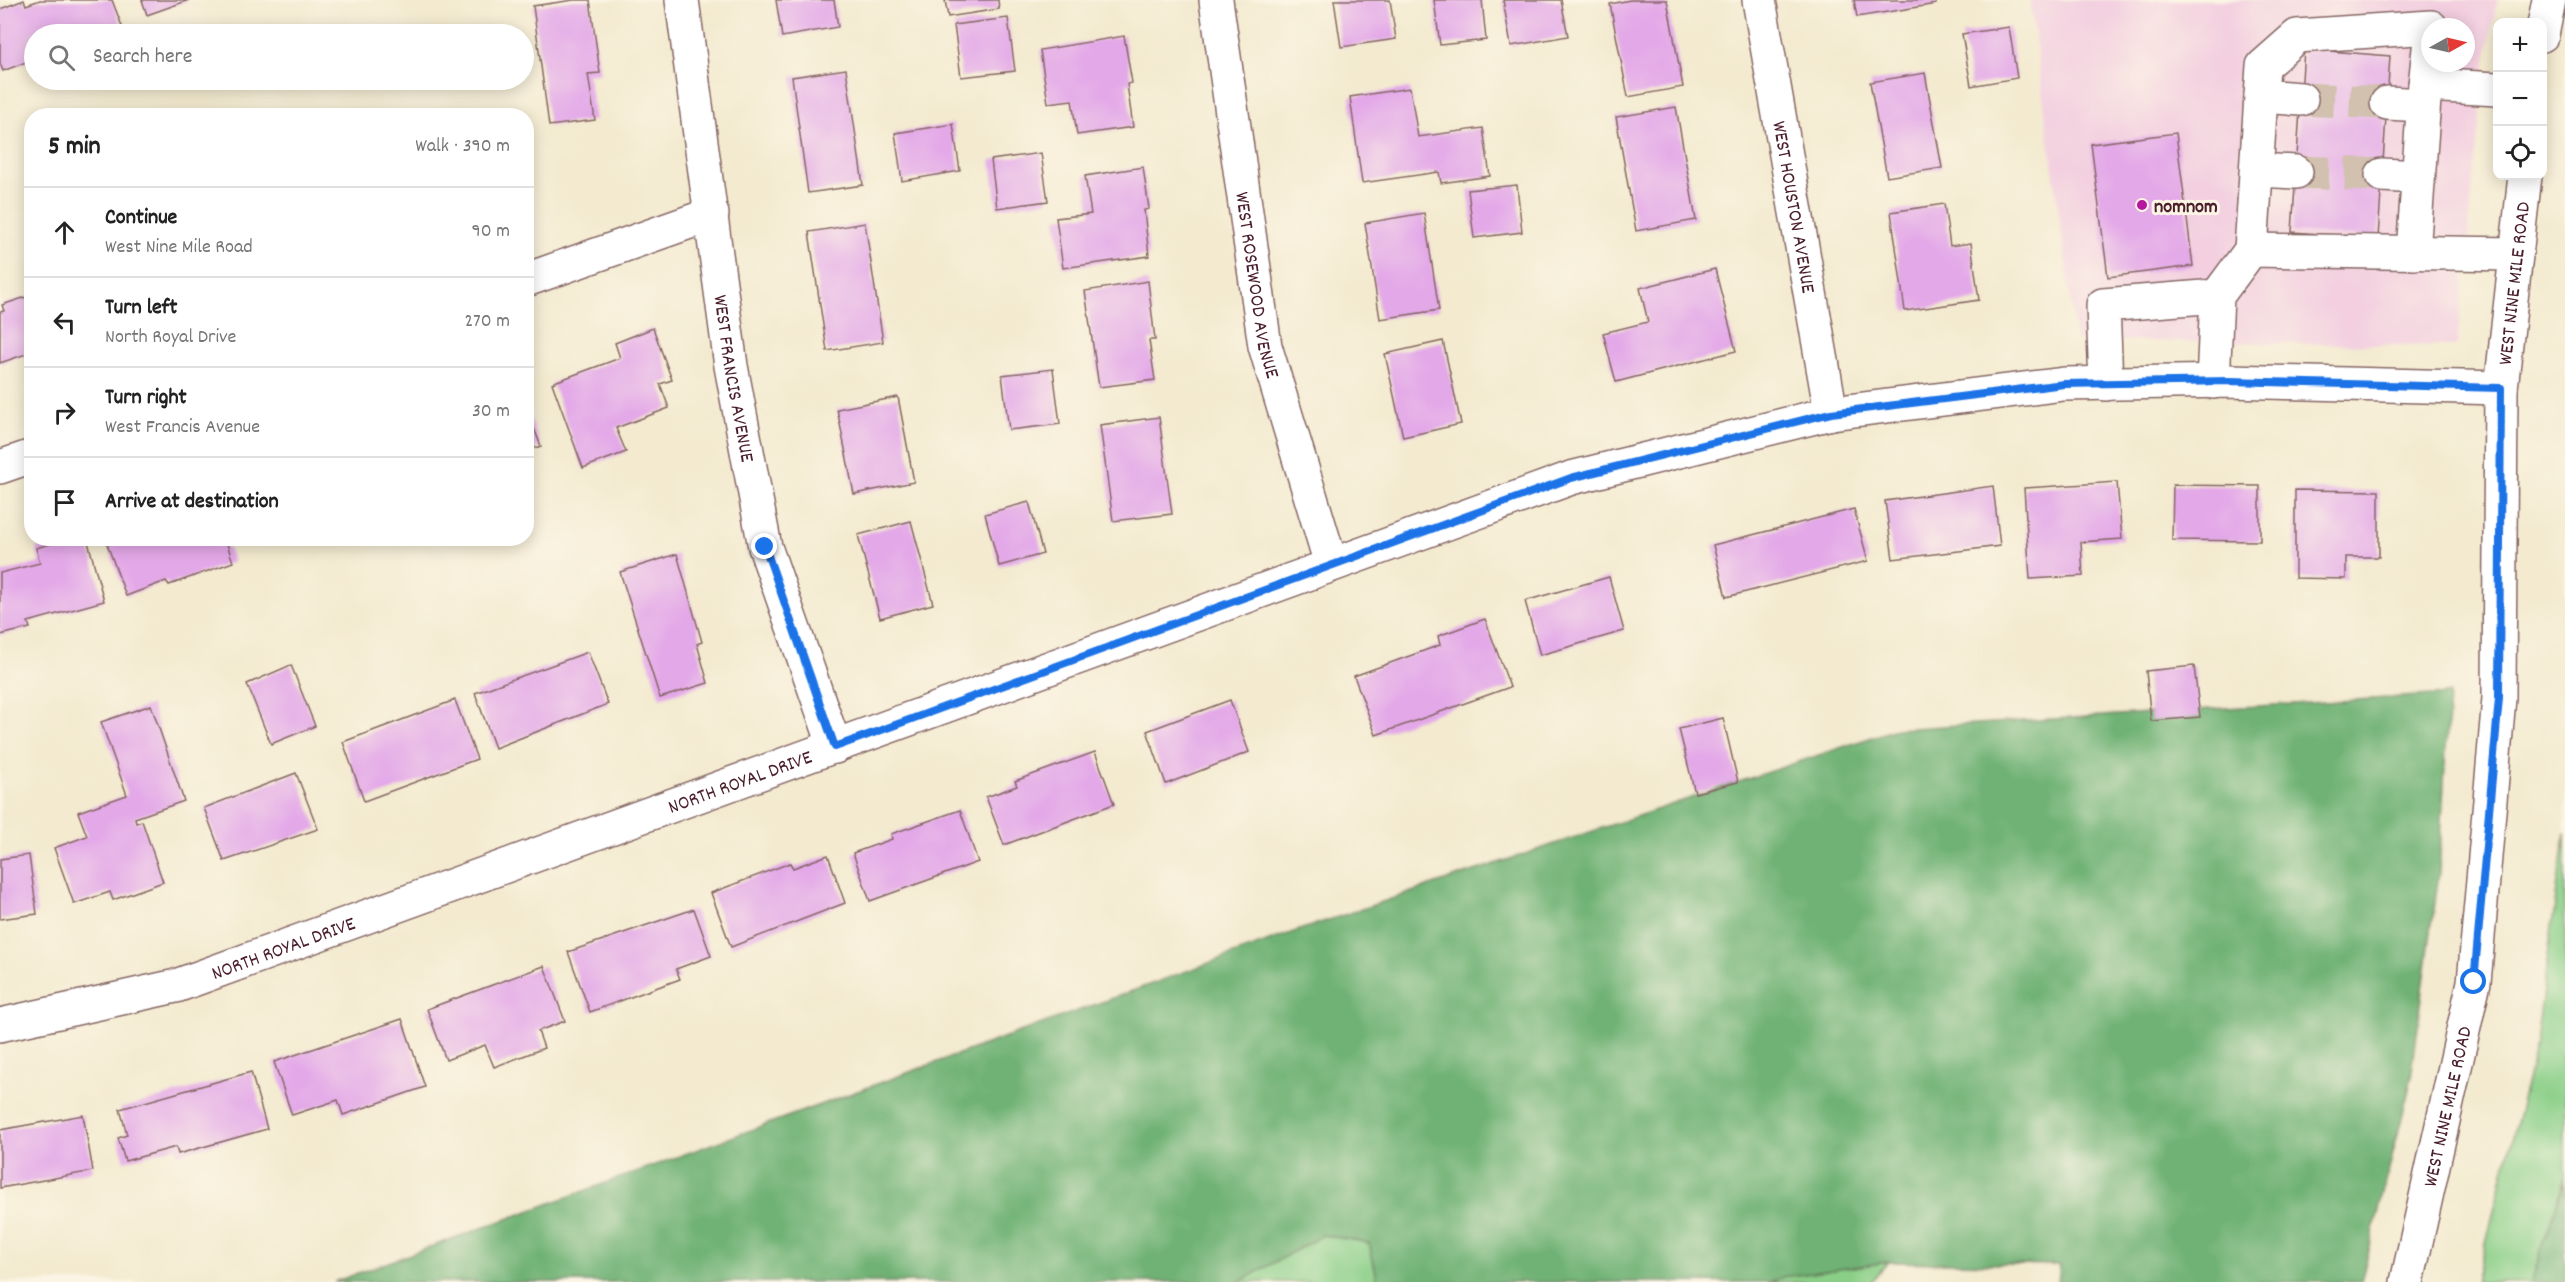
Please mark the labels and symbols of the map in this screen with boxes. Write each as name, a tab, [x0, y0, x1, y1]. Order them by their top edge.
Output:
north arrow	[2421, 18, 2475, 72]
street label: WEST HOUSTON AVENUE	[1763, 119, 1821, 296]
street label: WEST ROSEWOOD AVENUE	[1226, 190, 1285, 382]
place label: nomnom	[2154, 194, 2218, 222]
marker: nomnom	[2135, 198, 2149, 212]
street label: WEST NINE MILE ROAD	[2493, 200, 2539, 367]
street label: WEST FRANCIS AVENUE	[705, 293, 760, 465]
route end	[751, 533, 777, 559]
street label: NORTH ROYAL DRIVE	[665, 745, 816, 823]
street label: NORTH ROYAL DRIVE	[208, 911, 360, 989]
route start	[2460, 968, 2486, 994]
street label: WEST NINE MILE ROAD	[2418, 1024, 2481, 1190]

